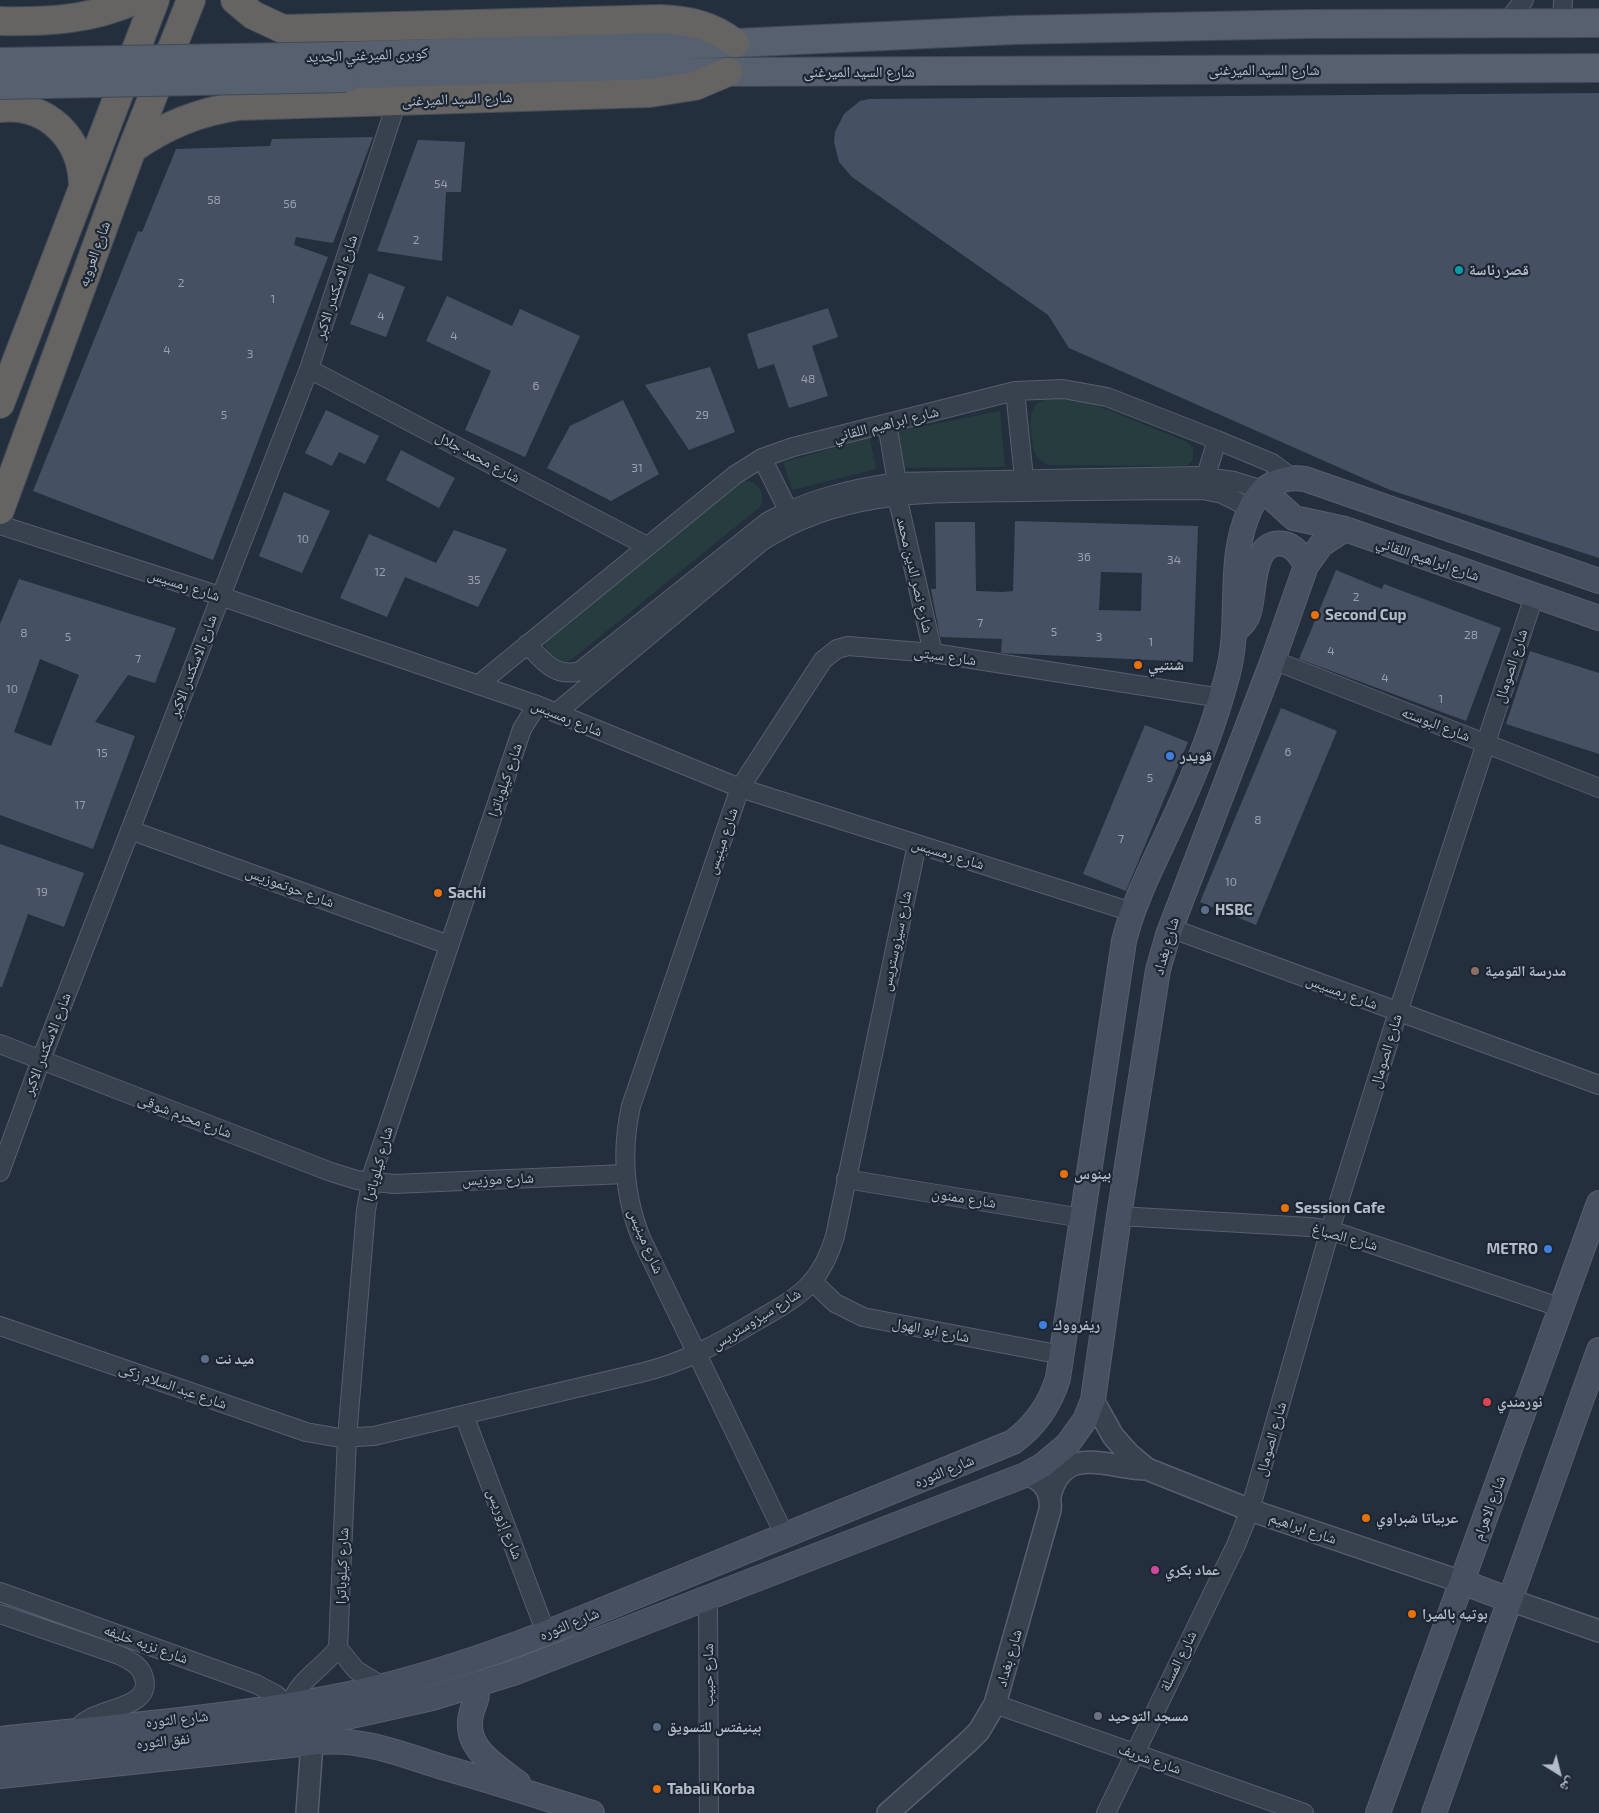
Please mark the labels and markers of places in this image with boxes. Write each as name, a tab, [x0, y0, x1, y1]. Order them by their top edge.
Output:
place label: قصر رئاسة	[1469, 261, 1529, 279]
marker: قصر رئاسة	[1453, 264, 1465, 276]
place label: Second Cup	[1325, 606, 1407, 624]
marker: Second Cup	[1309, 609, 1321, 621]
place label: شنتيي	[1148, 656, 1184, 674]
marker: شنتيي	[1132, 659, 1144, 671]
place label: قويدر	[1180, 747, 1212, 765]
marker: قويدر	[1164, 750, 1176, 762]
place label: Sachi	[448, 884, 486, 902]
marker: Sachi	[432, 887, 444, 899]
place label: HSBC	[1215, 901, 1253, 919]
marker: HSBC	[1199, 904, 1211, 916]
place label: مدرسة القومية	[1485, 962, 1566, 980]
marker: مدرسة القومية	[1469, 965, 1481, 977]
place label: بينوس	[1074, 1165, 1111, 1183]
marker: بينوس	[1058, 1168, 1070, 1180]
place label: Session Cafe	[1295, 1199, 1385, 1217]
marker: Session Cafe	[1279, 1202, 1291, 1214]
place label: METRO	[1487, 1240, 1538, 1258]
marker: METRO	[1542, 1243, 1554, 1255]
place label: ريفرووك	[1053, 1316, 1100, 1334]
marker: ريفرووك	[1037, 1319, 1049, 1331]
place label: ميد نت	[215, 1350, 254, 1368]
marker: ميد نت	[199, 1353, 211, 1365]
place label: نورمندي	[1497, 1393, 1542, 1411]
marker: نورمندي	[1481, 1396, 1493, 1408]
place label: عربياتا شبراوي	[1376, 1509, 1458, 1527]
marker: عربياتا شبراوي	[1360, 1512, 1372, 1524]
place label: عماد بكري	[1165, 1561, 1220, 1579]
marker: عماد بكري	[1149, 1564, 1161, 1576]
place label: بوتيه بالميرا	[1422, 1605, 1488, 1623]
marker: بوتيه بالميرا	[1406, 1608, 1418, 1620]
place label: مسجد التوحيد	[1108, 1707, 1189, 1725]
marker: مسجد التوحيد	[1092, 1710, 1104, 1722]
place label: بينيفتس للتسويق	[667, 1718, 761, 1736]
marker: بينيفتس للتسويق	[651, 1721, 663, 1733]
place label: Tabali Korba	[667, 1780, 755, 1798]
marker: Tabali Korba	[651, 1783, 663, 1795]

